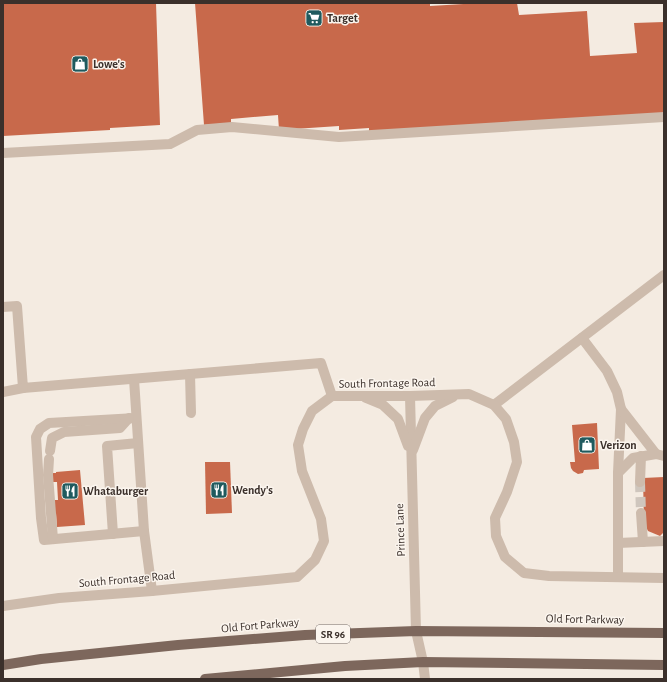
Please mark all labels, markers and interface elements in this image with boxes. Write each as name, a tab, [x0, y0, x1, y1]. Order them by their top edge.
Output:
supermarket icon: Target	[304, 8, 324, 28]
place label: Target	[327, 12, 358, 24]
shop icon: Lowe's	[70, 54, 90, 74]
place label: Lowe's	[93, 58, 125, 70]
street label: South Frontage Road	[339, 376, 435, 390]
shop icon: Verizon	[577, 435, 597, 455]
place label: Verizon	[600, 439, 637, 451]
restaurant icon: Wendy's	[209, 480, 229, 500]
restaurant icon: Whataburger	[60, 481, 80, 501]
place label: Wendy's	[232, 484, 273, 497]
place label: Whataburger	[83, 485, 149, 497]
street label: Prince Lane	[393, 503, 407, 557]
street label: South Frontage Road	[78, 569, 176, 589]
street label: Old Fort Parkway	[546, 612, 624, 627]
street label: Old Fort Parkway	[221, 616, 300, 635]
road number: SR 96	[316, 625, 350, 643]

